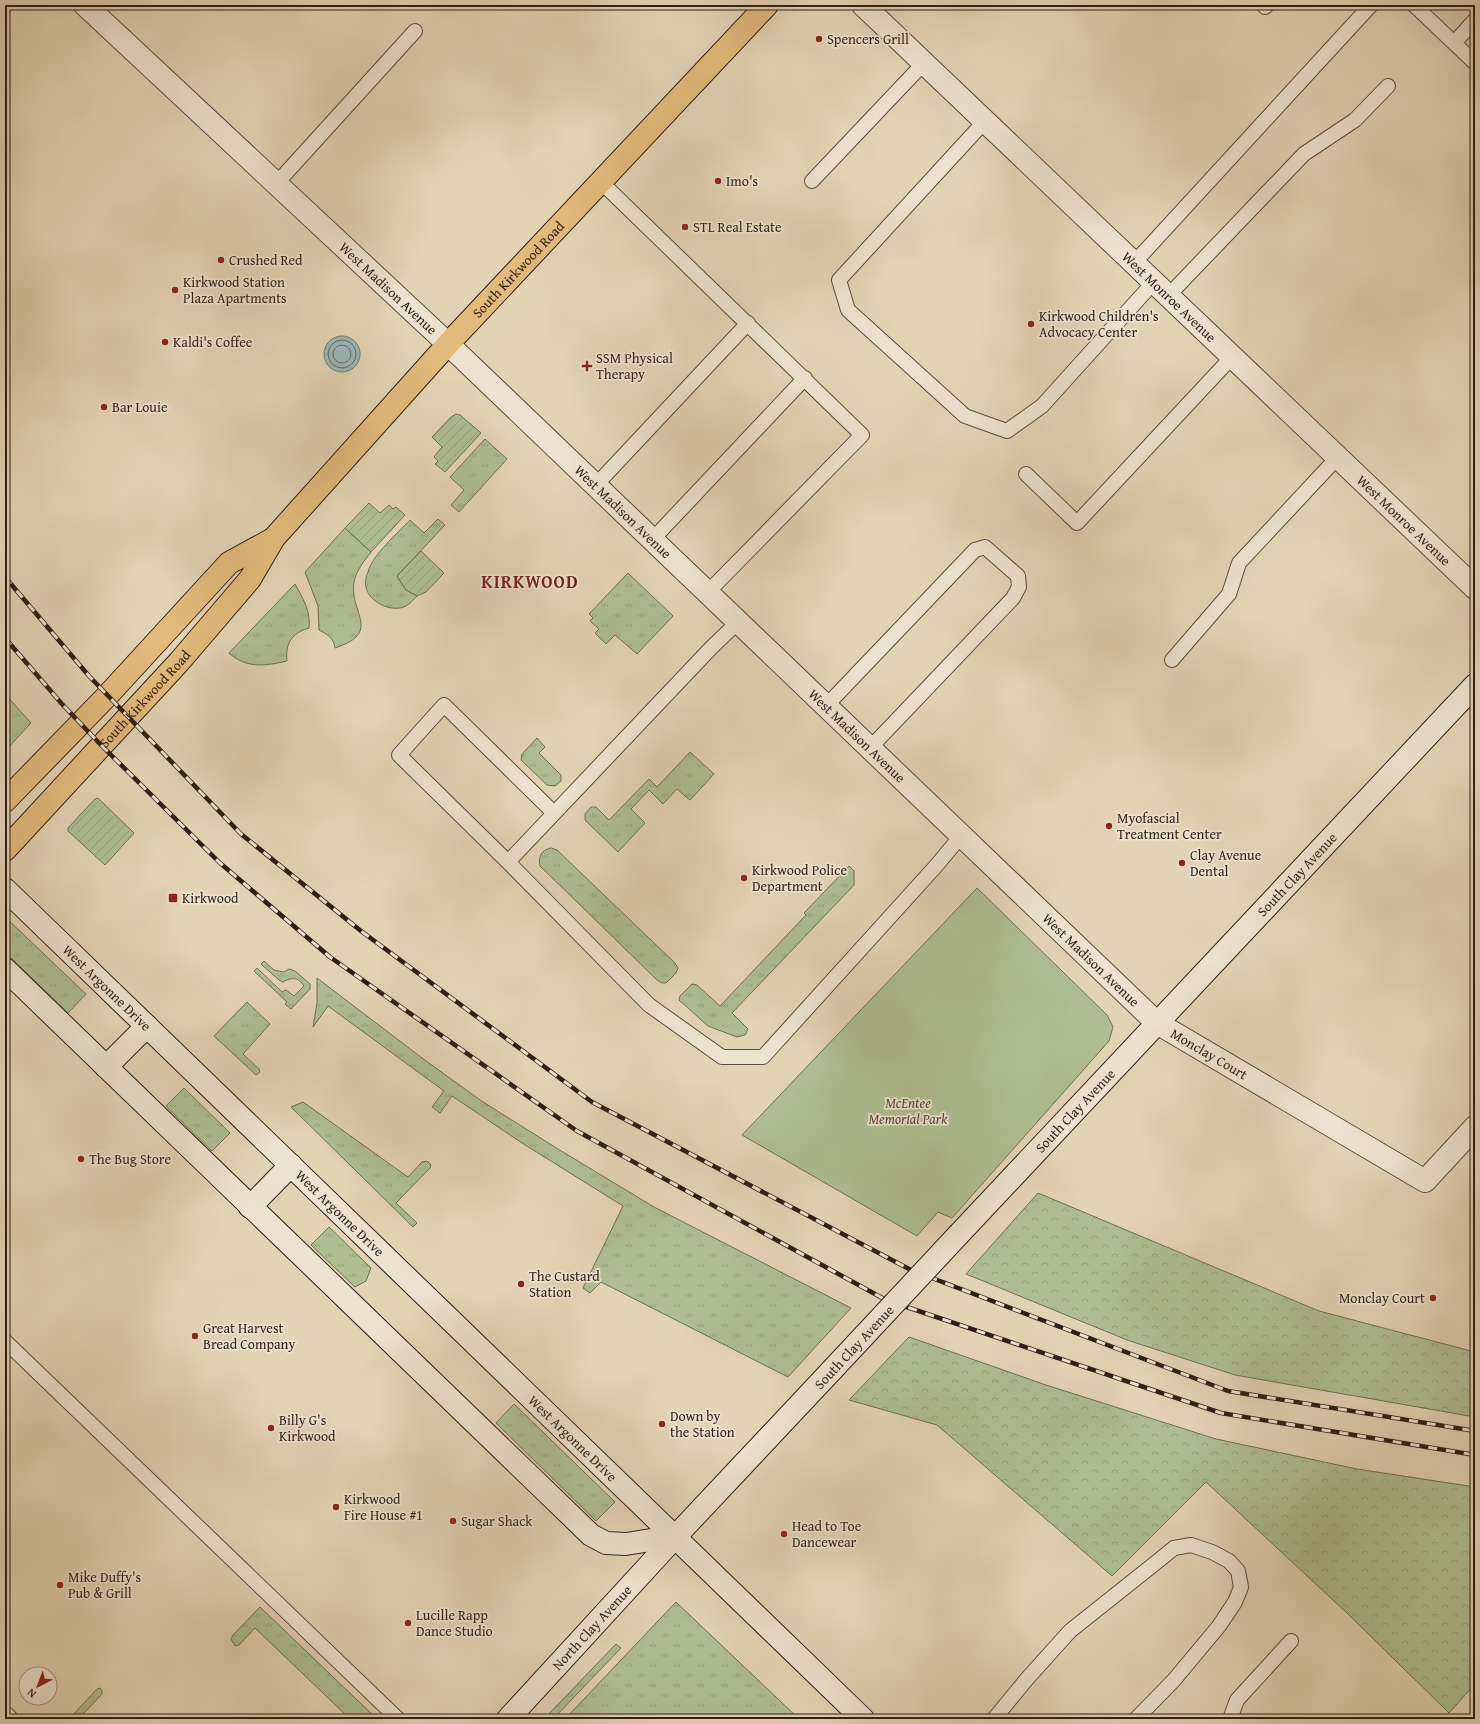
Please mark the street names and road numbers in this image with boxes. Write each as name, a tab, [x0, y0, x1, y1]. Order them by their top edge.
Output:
street label: South Kirkwood Road	[468, 216, 569, 322]
street label: West Madison Avenue	[335, 237, 442, 339]
street label: West Monroe Avenue	[1118, 247, 1221, 347]
street label: West Madison Avenue	[570, 460, 676, 563]
street label: West Monroe Avenue	[1352, 470, 1456, 570]
street label: South Kirkwood Road	[95, 645, 195, 752]
street label: West Madison Avenue	[804, 684, 910, 787]
street label: South Clay Avenue	[1252, 828, 1342, 921]
street label: West Madison Avenue	[1038, 908, 1144, 1012]
street label: West Argonne Drive	[58, 940, 156, 1036]
street label: Monclay Court	[1167, 1023, 1251, 1084]
street label: South Clay Avenue	[1031, 1064, 1120, 1157]
street label: West Argonne Drive	[291, 1165, 389, 1261]
street label: South Clay Avenue	[810, 1300, 899, 1394]
street label: West Argonne Drive	[524, 1390, 622, 1486]
street label: North Clay Avenue	[548, 1580, 636, 1675]

